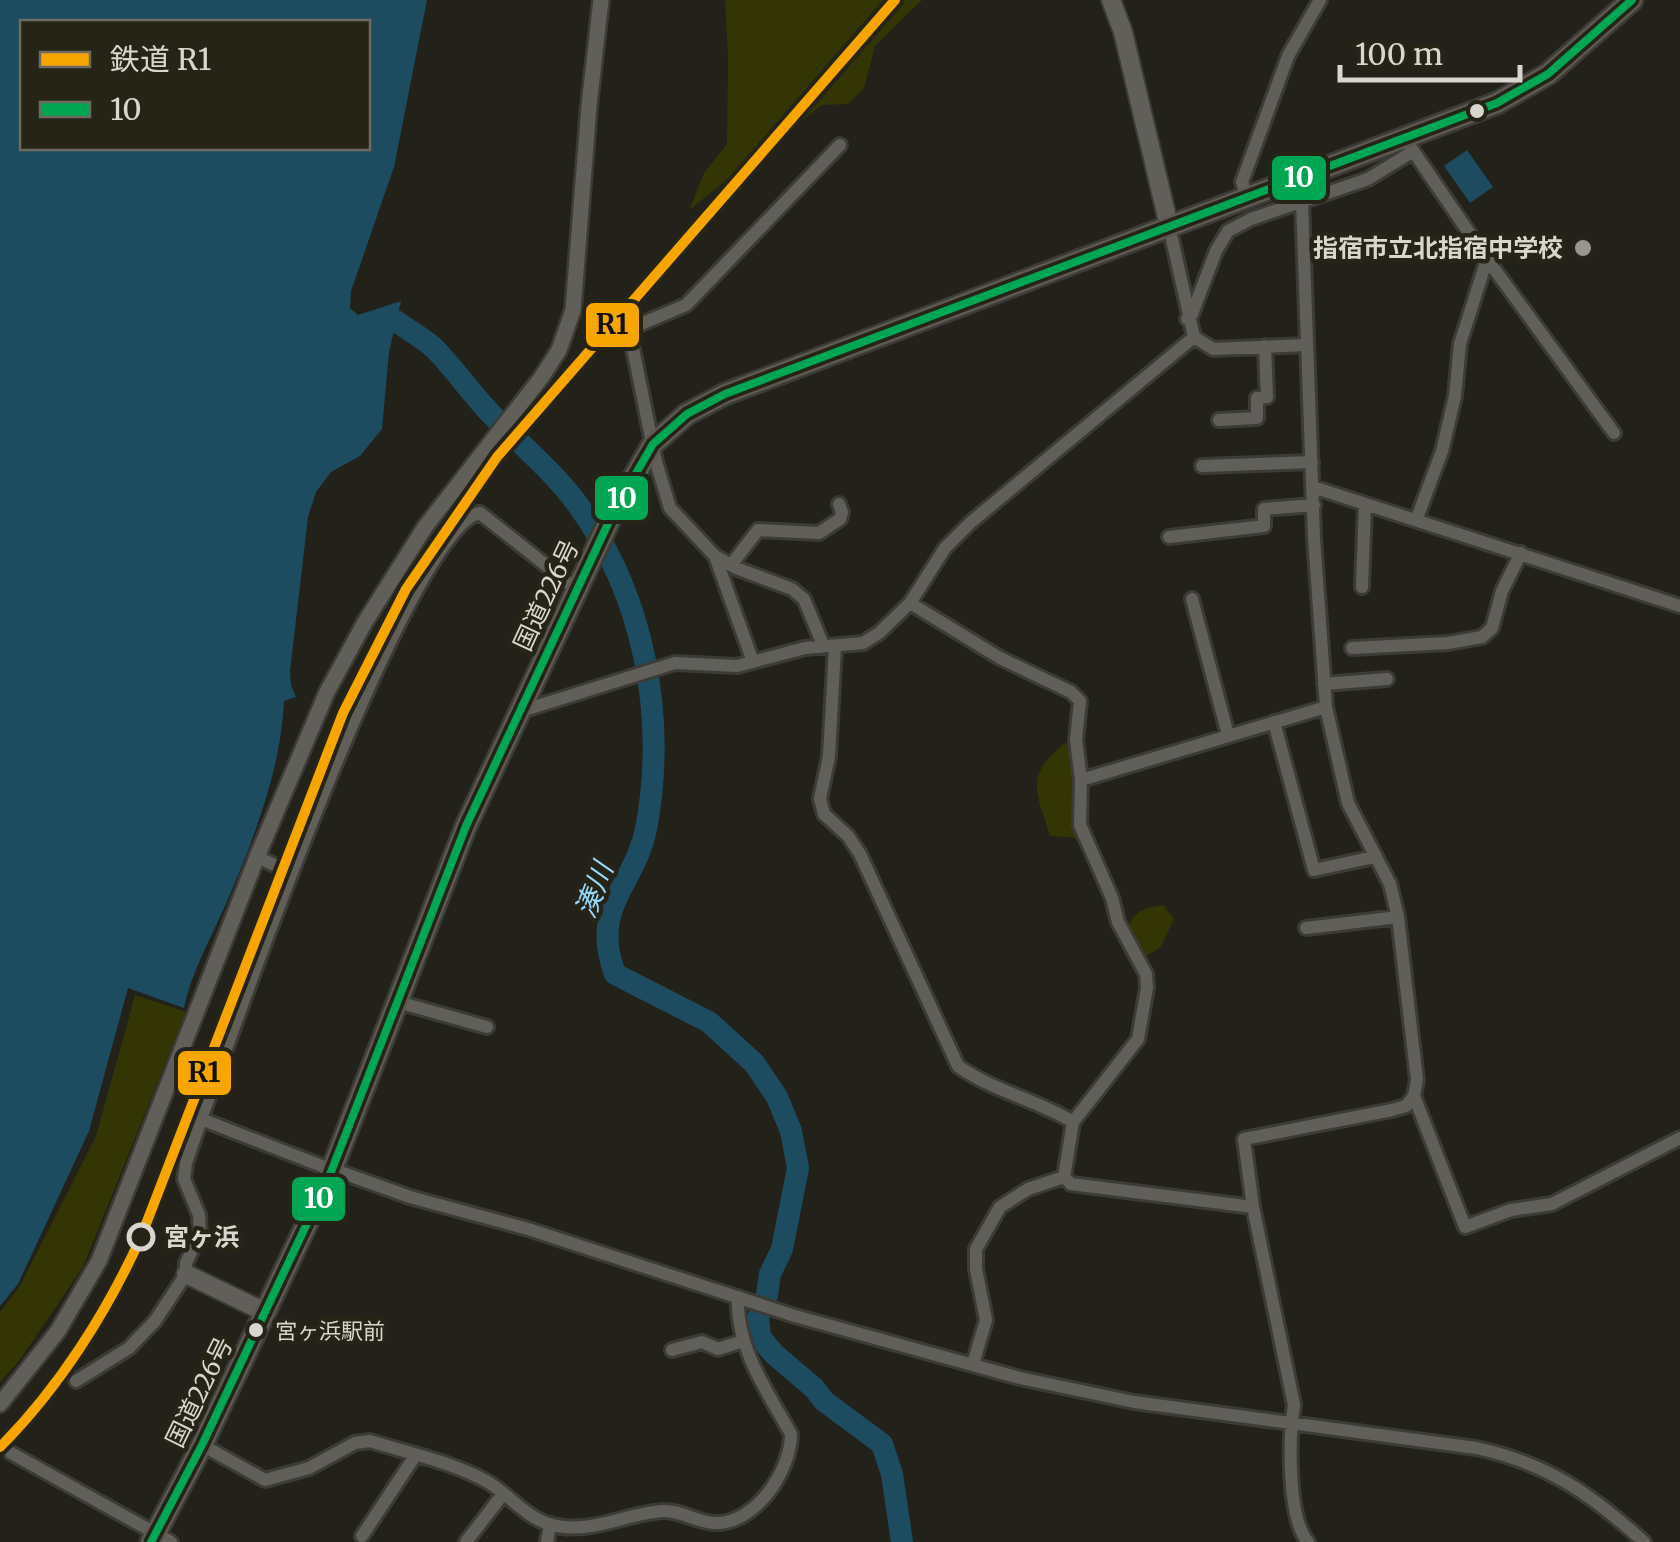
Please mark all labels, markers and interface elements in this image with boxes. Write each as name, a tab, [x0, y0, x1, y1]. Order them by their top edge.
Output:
legend	[20, 20, 370, 150]
scale bar	[1340, 20, 1520, 82]
text: 100 m	[1355, 35, 1443, 73]
text: 鉄道 R1	[110, 40, 211, 78]
text: 10	[110, 90, 142, 128]
unlabelled marker	[1467, 101, 1487, 121]
line badge: 10	[1270, 154, 1328, 202]
text: 10	[1284, 159, 1314, 195]
place label: 指宿市立北指宿中学校	[1313, 232, 1563, 264]
marker: 指宿市立北指宿中学校	[1572, 237, 1594, 259]
line badge: R1	[584, 301, 641, 349]
text: R1	[596, 306, 629, 342]
line badge: 10	[593, 474, 650, 522]
text: 10	[607, 480, 637, 516]
street label: 国道226号	[506, 534, 586, 656]
water label: 湊川	[567, 855, 622, 923]
line badge: R1	[176, 1049, 233, 1097]
text: R1	[188, 1054, 221, 1090]
line badge: 10	[290, 1175, 347, 1223]
text: 10	[304, 1180, 334, 1216]
place label: 宮ヶ浜	[164, 1221, 239, 1253]
marker: 宮ヶ浜	[128, 1224, 154, 1250]
place label: 宮ヶ浜駅前	[275, 1317, 385, 1345]
marker: 宮ヶ浜駅前	[246, 1320, 266, 1340]
street label: 国道226号	[159, 1332, 239, 1452]

